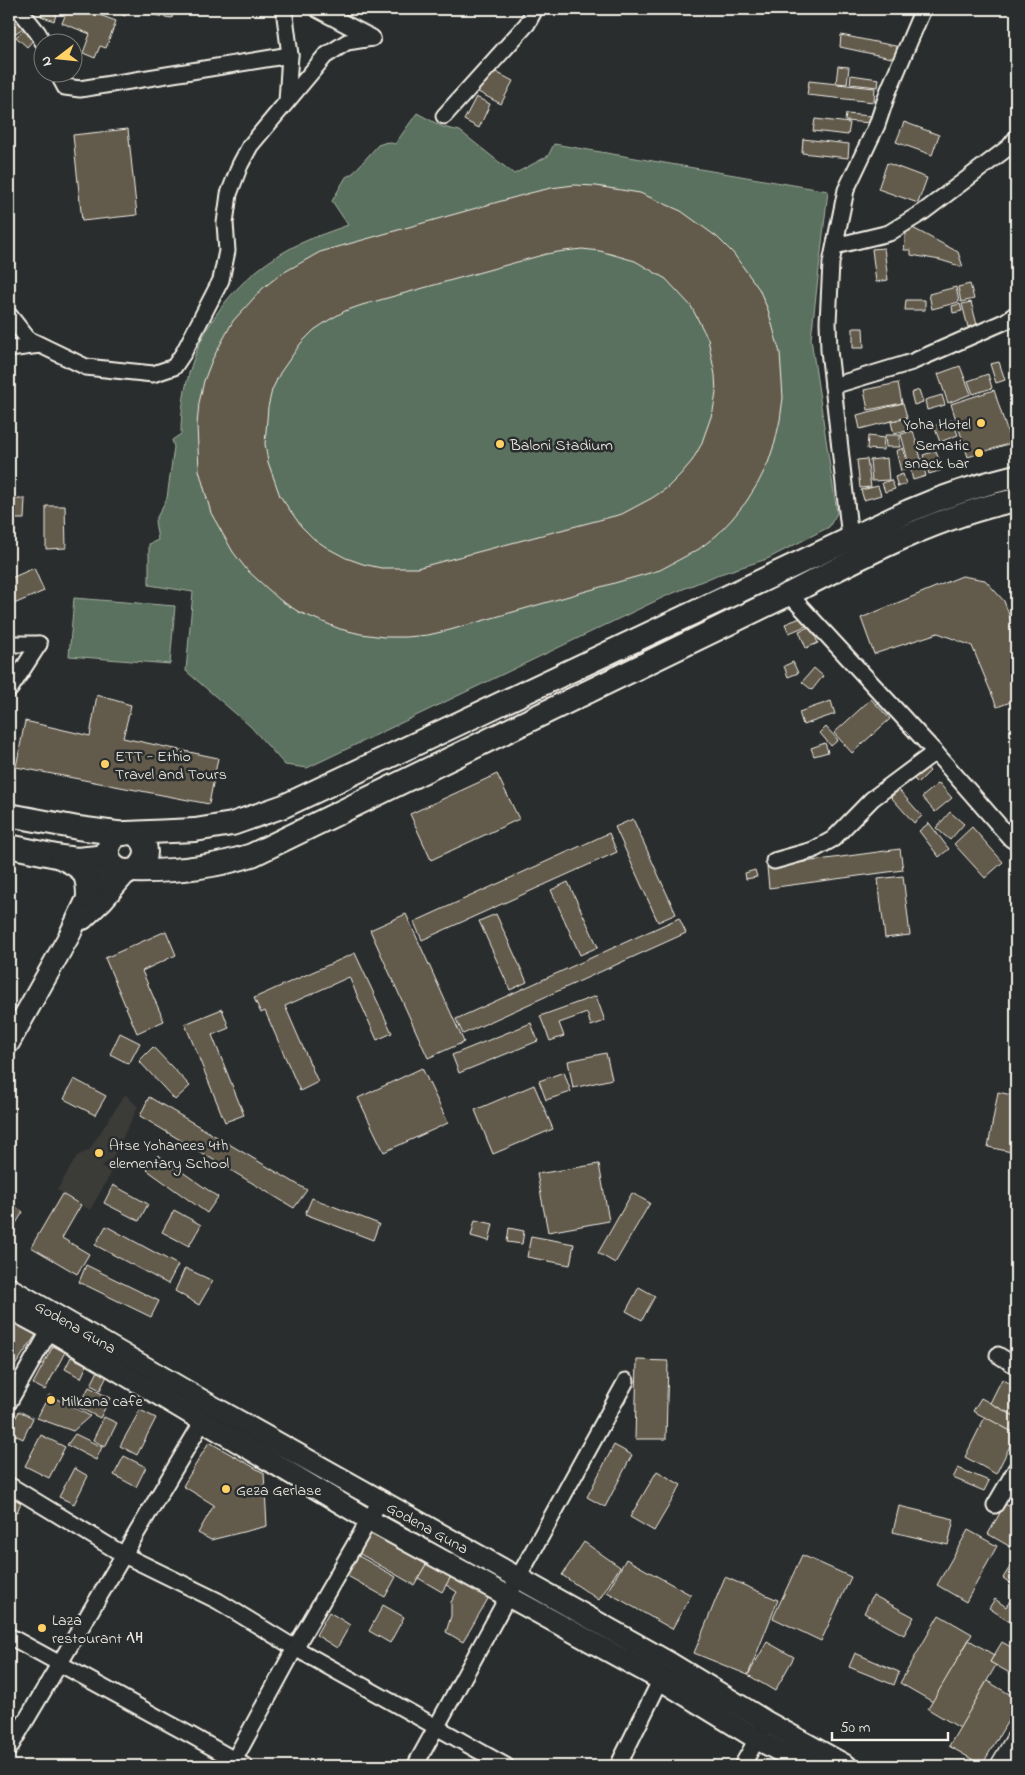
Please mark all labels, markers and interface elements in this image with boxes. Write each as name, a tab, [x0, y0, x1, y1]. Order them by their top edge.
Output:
north arrow	[32, 32, 82, 82]
text: N	[36, 54, 58, 69]
place label: Yoha Hotel	[903, 413, 971, 437]
marker: Yoha Hotel	[975, 417, 987, 429]
place label: Baloni Stadium	[509, 434, 613, 458]
place label: Sematic snack bar	[904, 434, 970, 476]
marker: Baloni Stadium	[494, 438, 506, 450]
marker: Sematic snack bar	[973, 447, 985, 459]
place label: ETT - Ethio Travel and Tours	[115, 745, 227, 787]
marker: ETT - Ethio Travel and Tours	[99, 758, 111, 770]
place label: Atse Yohanees 4th elementary School	[109, 1134, 230, 1176]
marker: Atse Yohanees 4th elementary School	[93, 1147, 105, 1159]
street label: Godena Guna	[30, 1295, 120, 1361]
place label: Milkana cafe	[61, 1390, 144, 1414]
marker: Milkana cafe	[45, 1394, 57, 1406]
place label: Geza Gerlase	[236, 1479, 322, 1503]
marker: Geza Gerlase	[220, 1483, 232, 1495]
street label: Godena Guna	[382, 1496, 473, 1561]
place label: Laza restourant ላዛ	[52, 1609, 144, 1651]
marker: Laza restourant ላዛ	[36, 1622, 48, 1634]
scale bar	[832, 1710, 949, 1742]
text: 50 m	[840, 1717, 871, 1739]

